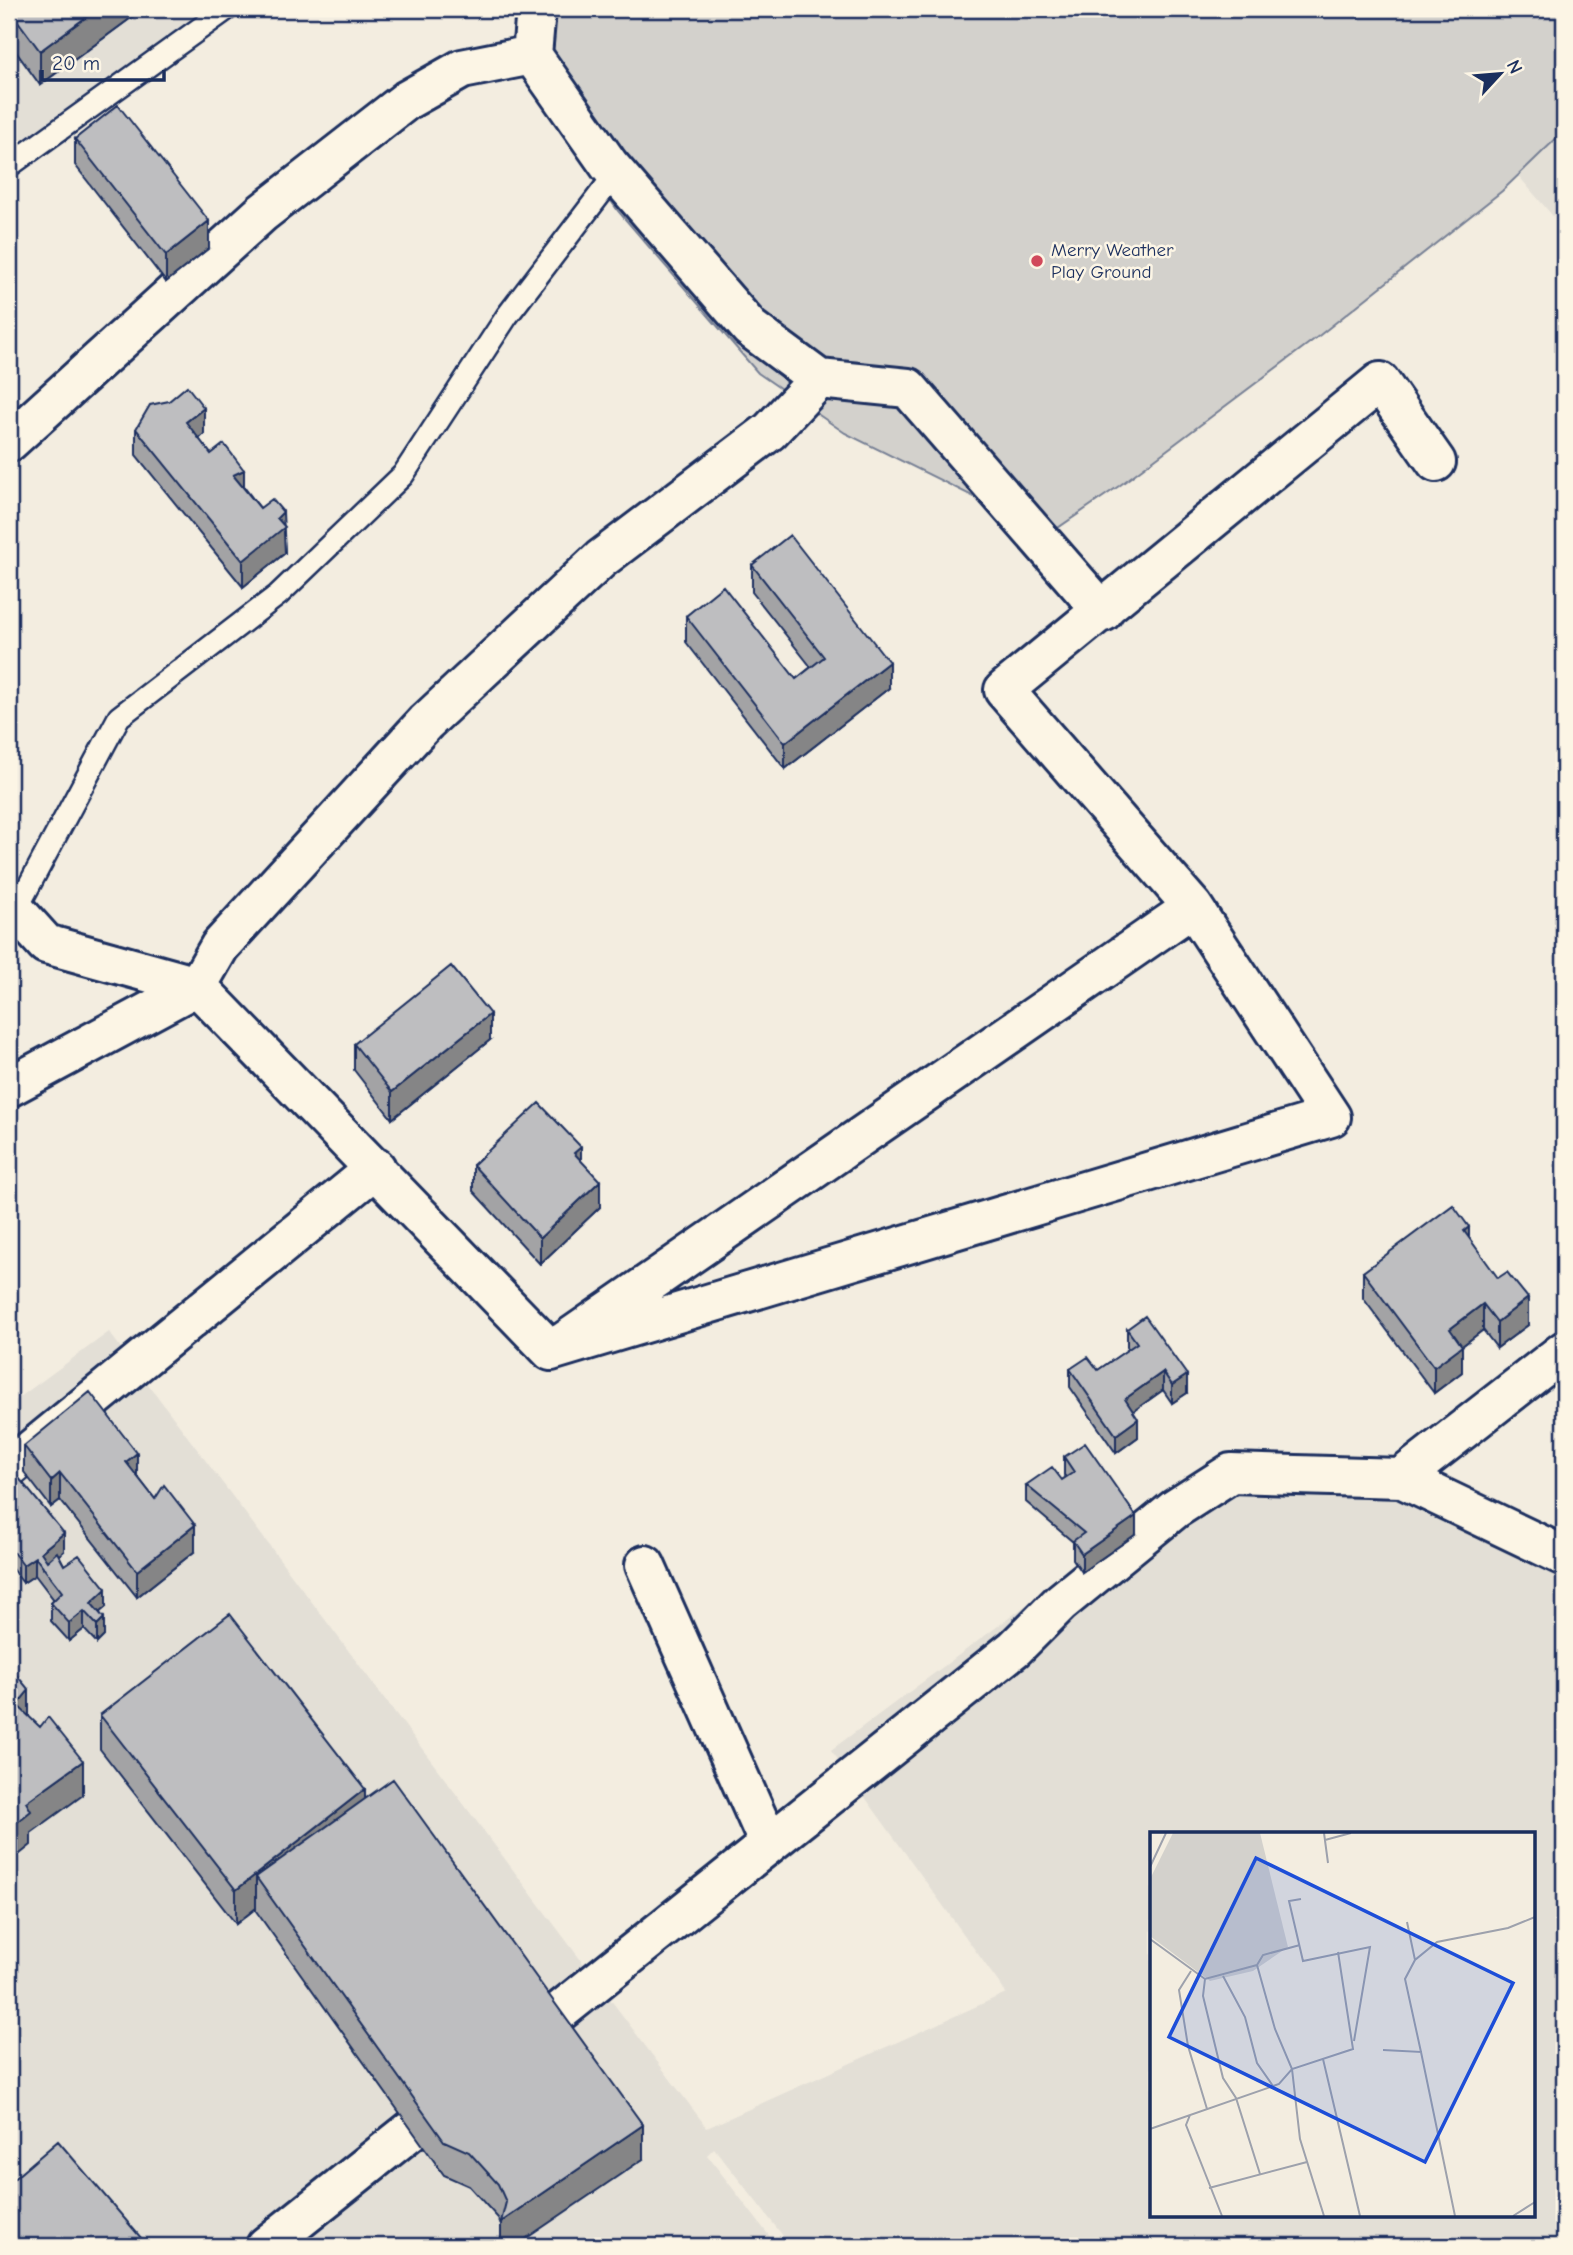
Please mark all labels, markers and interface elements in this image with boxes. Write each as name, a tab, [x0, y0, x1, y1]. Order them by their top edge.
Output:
scale bar	[42, 38, 164, 82]
north arrow	[1464, 38, 1534, 108]
text: 20 m	[52, 51, 100, 75]
text: N	[1502, 57, 1527, 77]
place label: Merry Weather Play Ground	[1051, 239, 1174, 283]
marker: Merry Weather Play Ground	[1029, 253, 1045, 269]
inset map	[1150, 1832, 1534, 2216]

